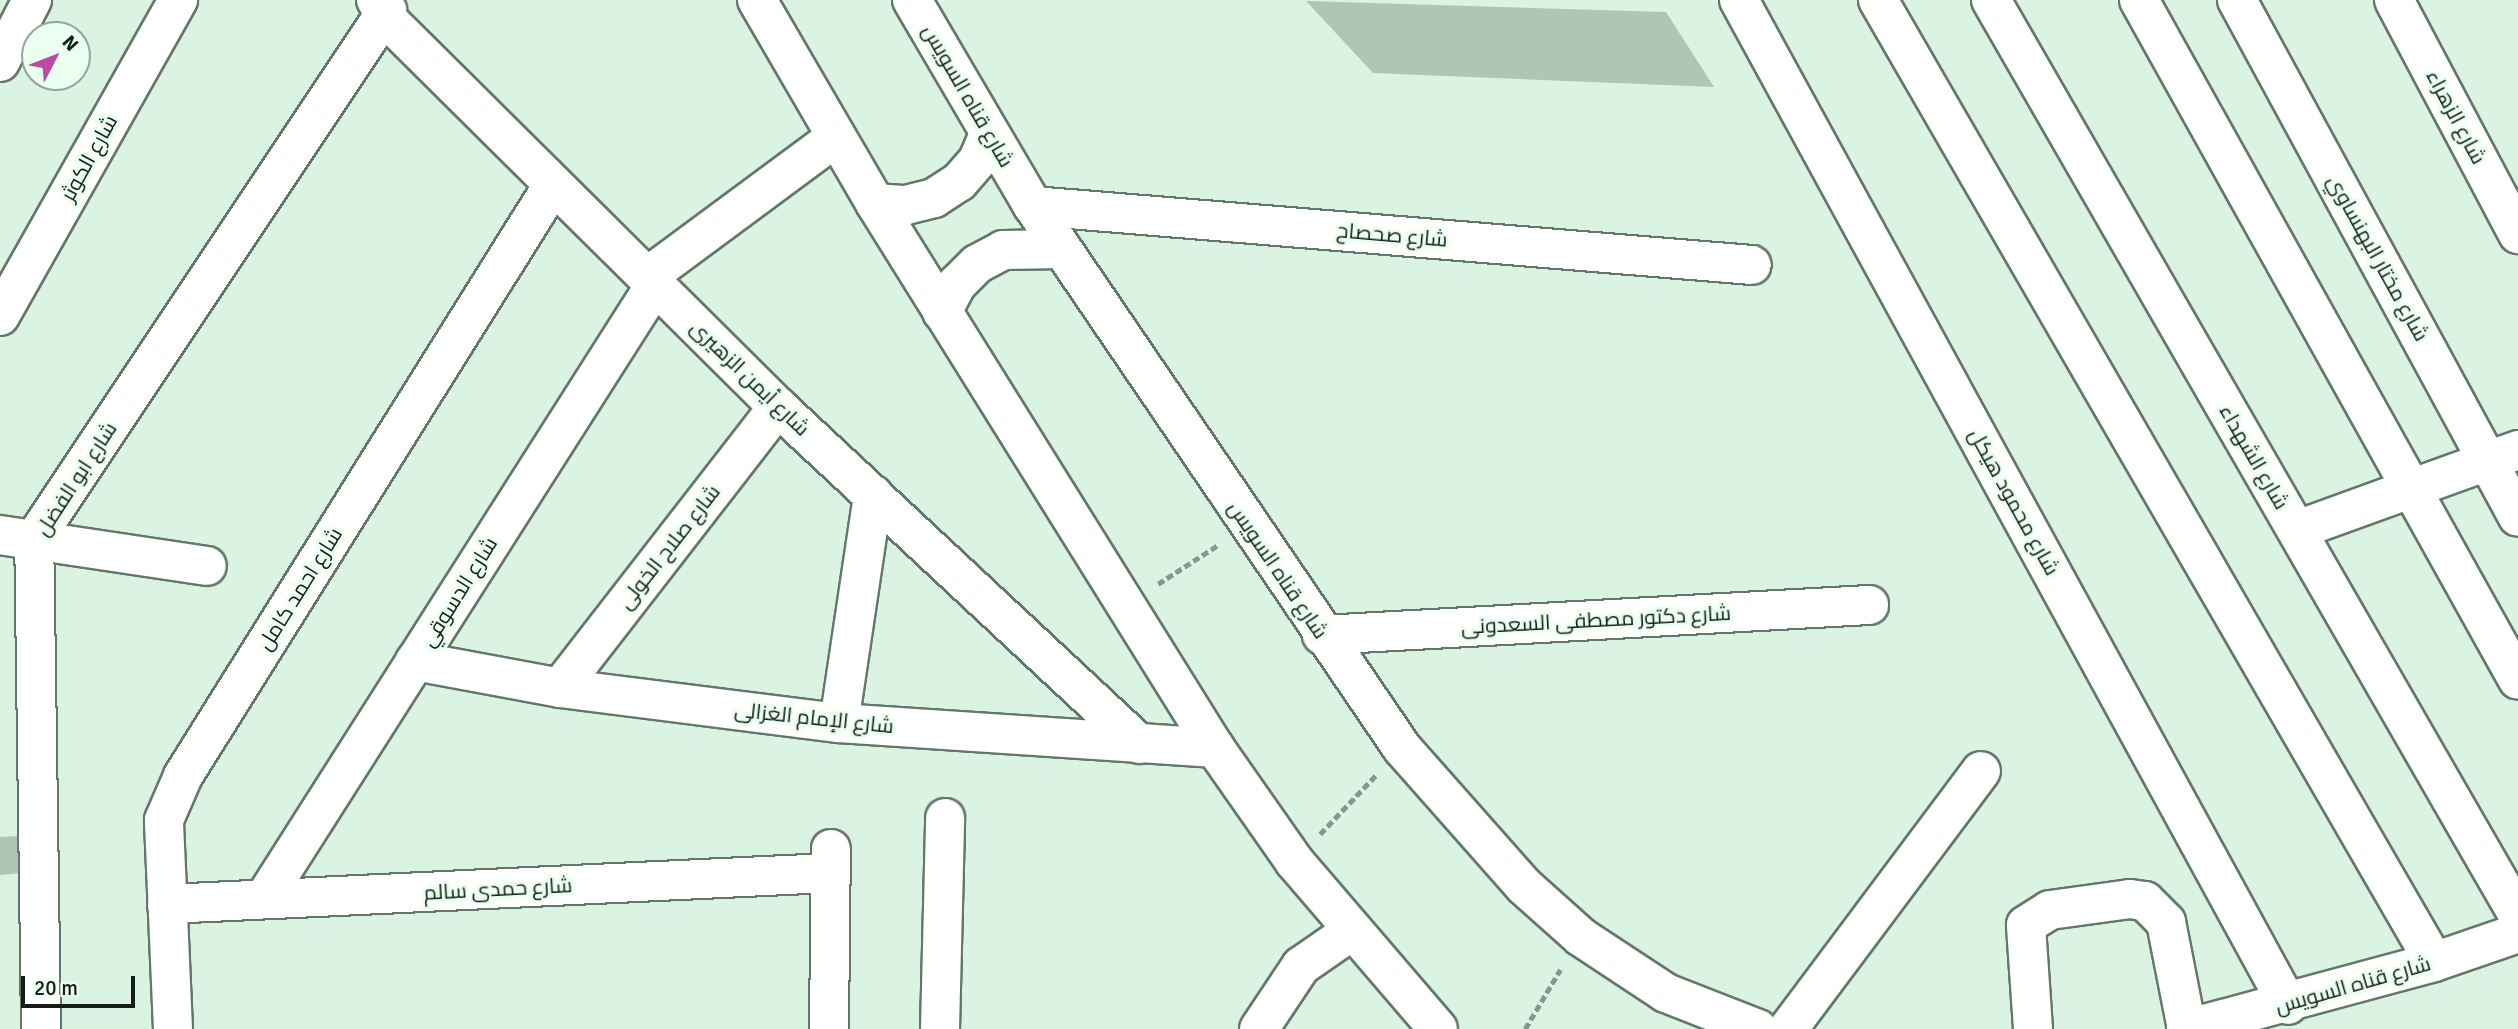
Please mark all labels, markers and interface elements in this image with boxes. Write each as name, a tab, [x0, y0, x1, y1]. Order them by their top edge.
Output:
street label: شارع قناه السويس	[917, 20, 1019, 172]
north arrow	[21, 21, 91, 91]
text: N	[57, 30, 83, 56]
street label: شارع الزهراء	[2421, 66, 2491, 168]
street label: شارع الكوثر	[55, 111, 123, 205]
street label: شارع مختار البهنساوي	[2322, 171, 2434, 345]
street label: شارع صحصاح	[1335, 218, 1449, 252]
street label: شارع أيمن الزهيرى	[685, 315, 815, 441]
street label: شارع الشهداء	[2214, 400, 2294, 514]
street label: شارع ابو الفضل	[30, 417, 122, 541]
street label: شارع محمود هيكل	[1963, 424, 2065, 580]
street label: شارع صلاح الخولى	[613, 480, 725, 614]
street label: شارع قناه السويس	[1223, 496, 1333, 644]
street label: شارع احمد كامل	[252, 523, 348, 655]
street label: شارع الدسوقي	[415, 532, 503, 652]
street label: شارع دكتور مصطفى السعدونى	[1460, 600, 1732, 640]
street label: شارع الإمام الغزالى	[733, 697, 895, 739]
street label: شارع حمدى سالم	[423, 873, 573, 905]
street label: شارع قناه السويس	[2272, 951, 2434, 1019]
scale bar	[24, 962, 138, 1006]
text: 20 m	[34, 975, 78, 1001]

